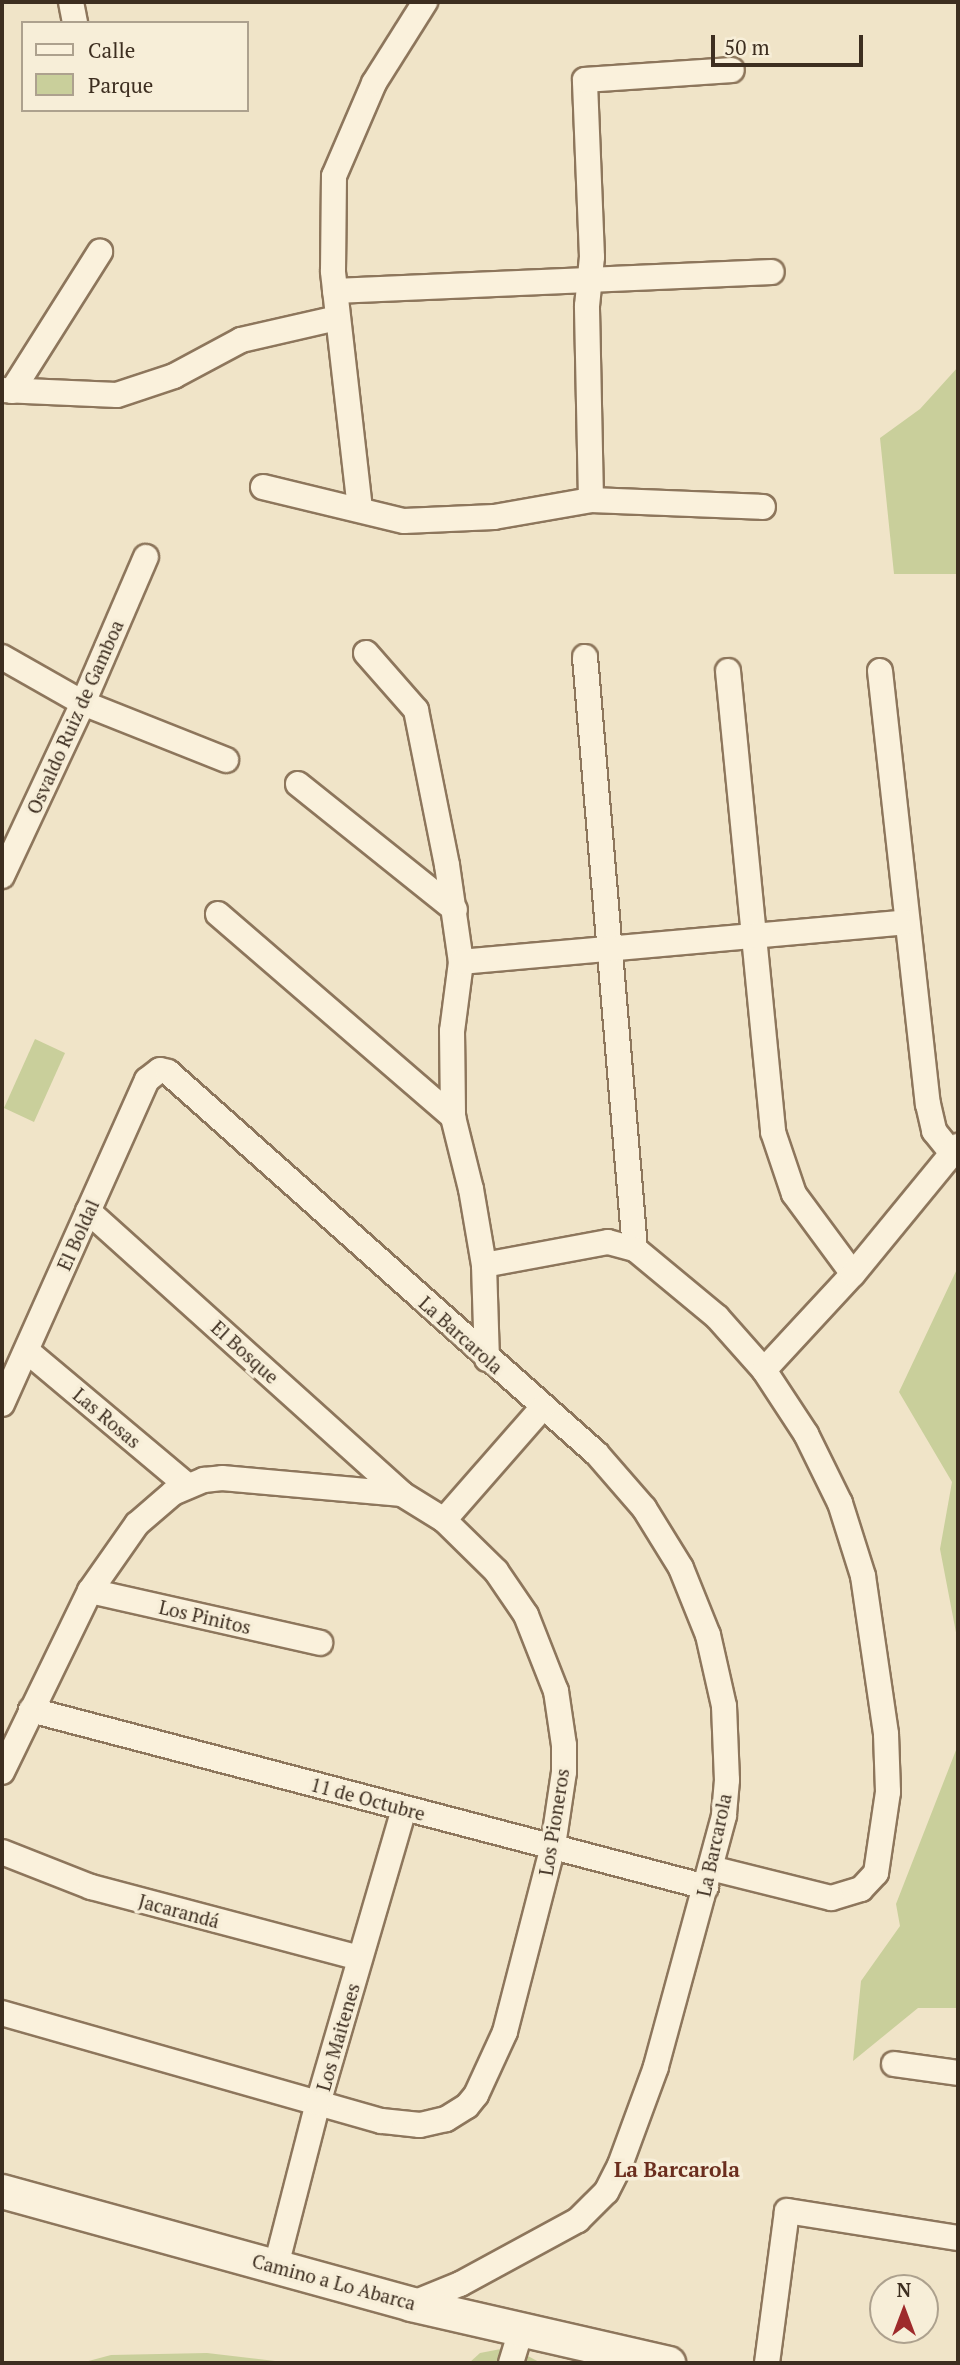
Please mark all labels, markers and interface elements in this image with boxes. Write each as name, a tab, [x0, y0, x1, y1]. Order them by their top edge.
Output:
legend	[21, 21, 248, 112]
scale bar	[715, 21, 867, 65]
text: 50 m	[724, 33, 770, 61]
text: Calle	[88, 36, 135, 64]
text: Parque	[88, 71, 153, 99]
street label: Osvaldo Ruiz de Gamboa	[22, 617, 128, 817]
street label: El Boldal	[52, 1196, 104, 1274]
street label: La Barcarola	[414, 1291, 508, 1379]
street label: El Bosque	[207, 1316, 283, 1388]
street label: Las Rosas	[69, 1383, 145, 1453]
street label: Los Pinitos	[157, 1595, 253, 1639]
street label: Los Pioneros	[534, 1767, 574, 1877]
street label: 11 de Octubre	[308, 1773, 428, 1825]
street label: La Barcarola	[692, 1791, 736, 1899]
street label: Jacarandá	[136, 1889, 222, 1933]
street label: Los Maitenes	[312, 1980, 364, 2094]
district label: La Barcarola	[614, 2156, 740, 2182]
street label: Camino a Lo Abarca	[250, 2249, 418, 2315]
north arrow	[869, 2274, 939, 2344]
text: N	[897, 2277, 911, 2302]

